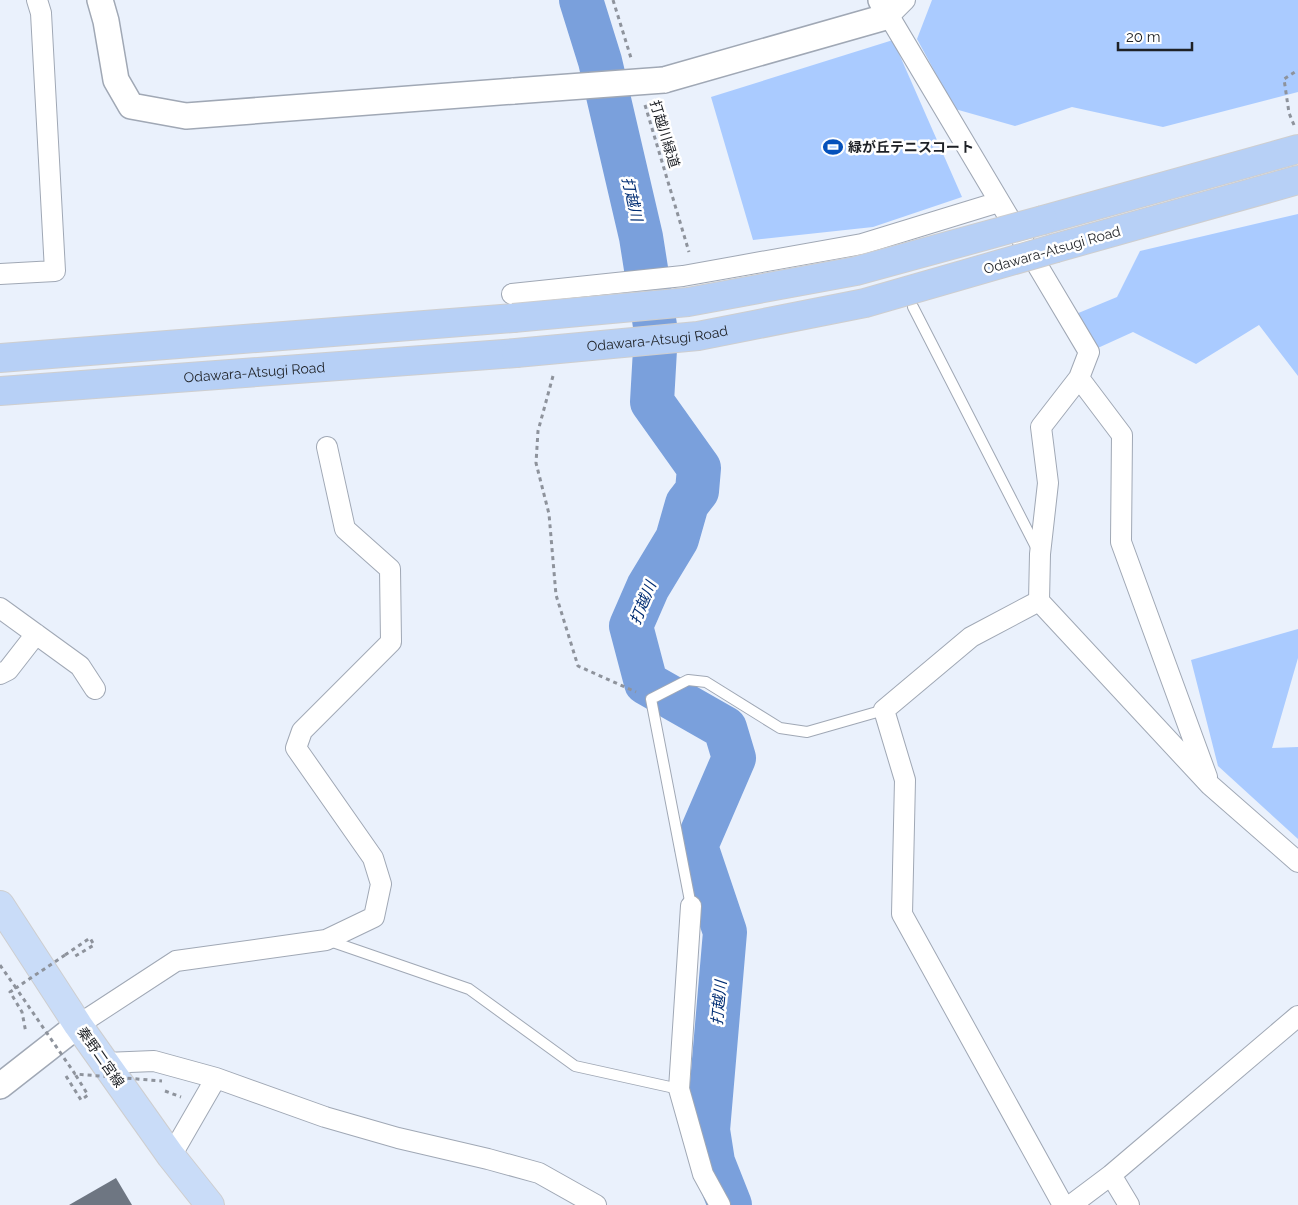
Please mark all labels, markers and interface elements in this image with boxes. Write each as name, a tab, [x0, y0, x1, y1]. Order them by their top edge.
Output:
scale bar	[1118, 20, 1192, 52]
text: 20 m	[1126, 28, 1161, 46]
street label: 打越川緑道	[647, 98, 683, 170]
sports icon: 緑が丘テニスコート	[822, 136, 844, 158]
place label: 緑が丘テニスコート	[848, 139, 974, 155]
water label: 打越川	[618, 175, 646, 225]
street label: Odawara-Atsugi Road	[982, 223, 1122, 277]
street label: Odawara-Atsugi Road	[586, 322, 729, 354]
street label: Odawara-Atsugi Road	[183, 359, 326, 385]
water label: 打越川	[626, 577, 661, 627]
water label: 打越川	[708, 978, 730, 1026]
street label: 秦野二宮線	[74, 1024, 128, 1090]

